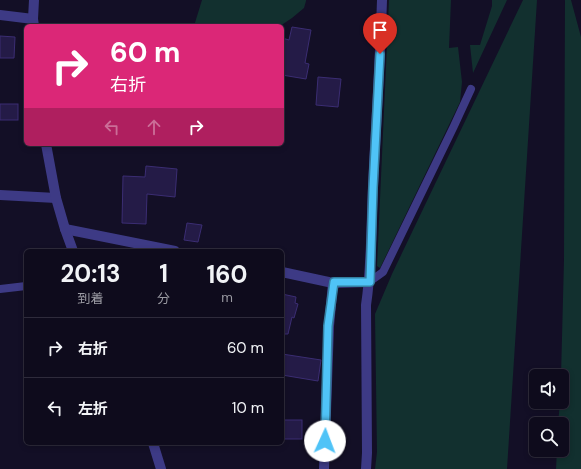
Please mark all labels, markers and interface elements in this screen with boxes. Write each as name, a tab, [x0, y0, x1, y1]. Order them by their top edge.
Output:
pin	[363, 13, 397, 54]
icon: arrive	[369, 19, 391, 41]
text: 60 m	[110, 34, 180, 71]
icon: right	[44, 40, 96, 92]
text: 右折	[110, 73, 146, 97]
icon: left	[101, 116, 123, 138]
icon: ahead	[143, 116, 165, 138]
icon: right	[185, 116, 207, 138]
text: 20:13	[61, 258, 120, 289]
text: 1	[159, 258, 168, 289]
text: 160	[207, 259, 247, 290]
text: m	[221, 289, 233, 306]
text: 到着	[78, 290, 104, 307]
text: 分	[157, 290, 170, 307]
icon: right	[44, 337, 66, 359]
text: 60 m	[227, 338, 264, 358]
text: 右折	[78, 339, 108, 359]
map controls	[529, 369, 569, 457]
button: sound	[529, 369, 569, 409]
icon: left	[44, 397, 66, 419]
text: 10 m	[232, 398, 264, 418]
text: 左折	[78, 399, 108, 419]
button: search	[529, 417, 569, 457]
position arrow	[304, 420, 346, 462]

